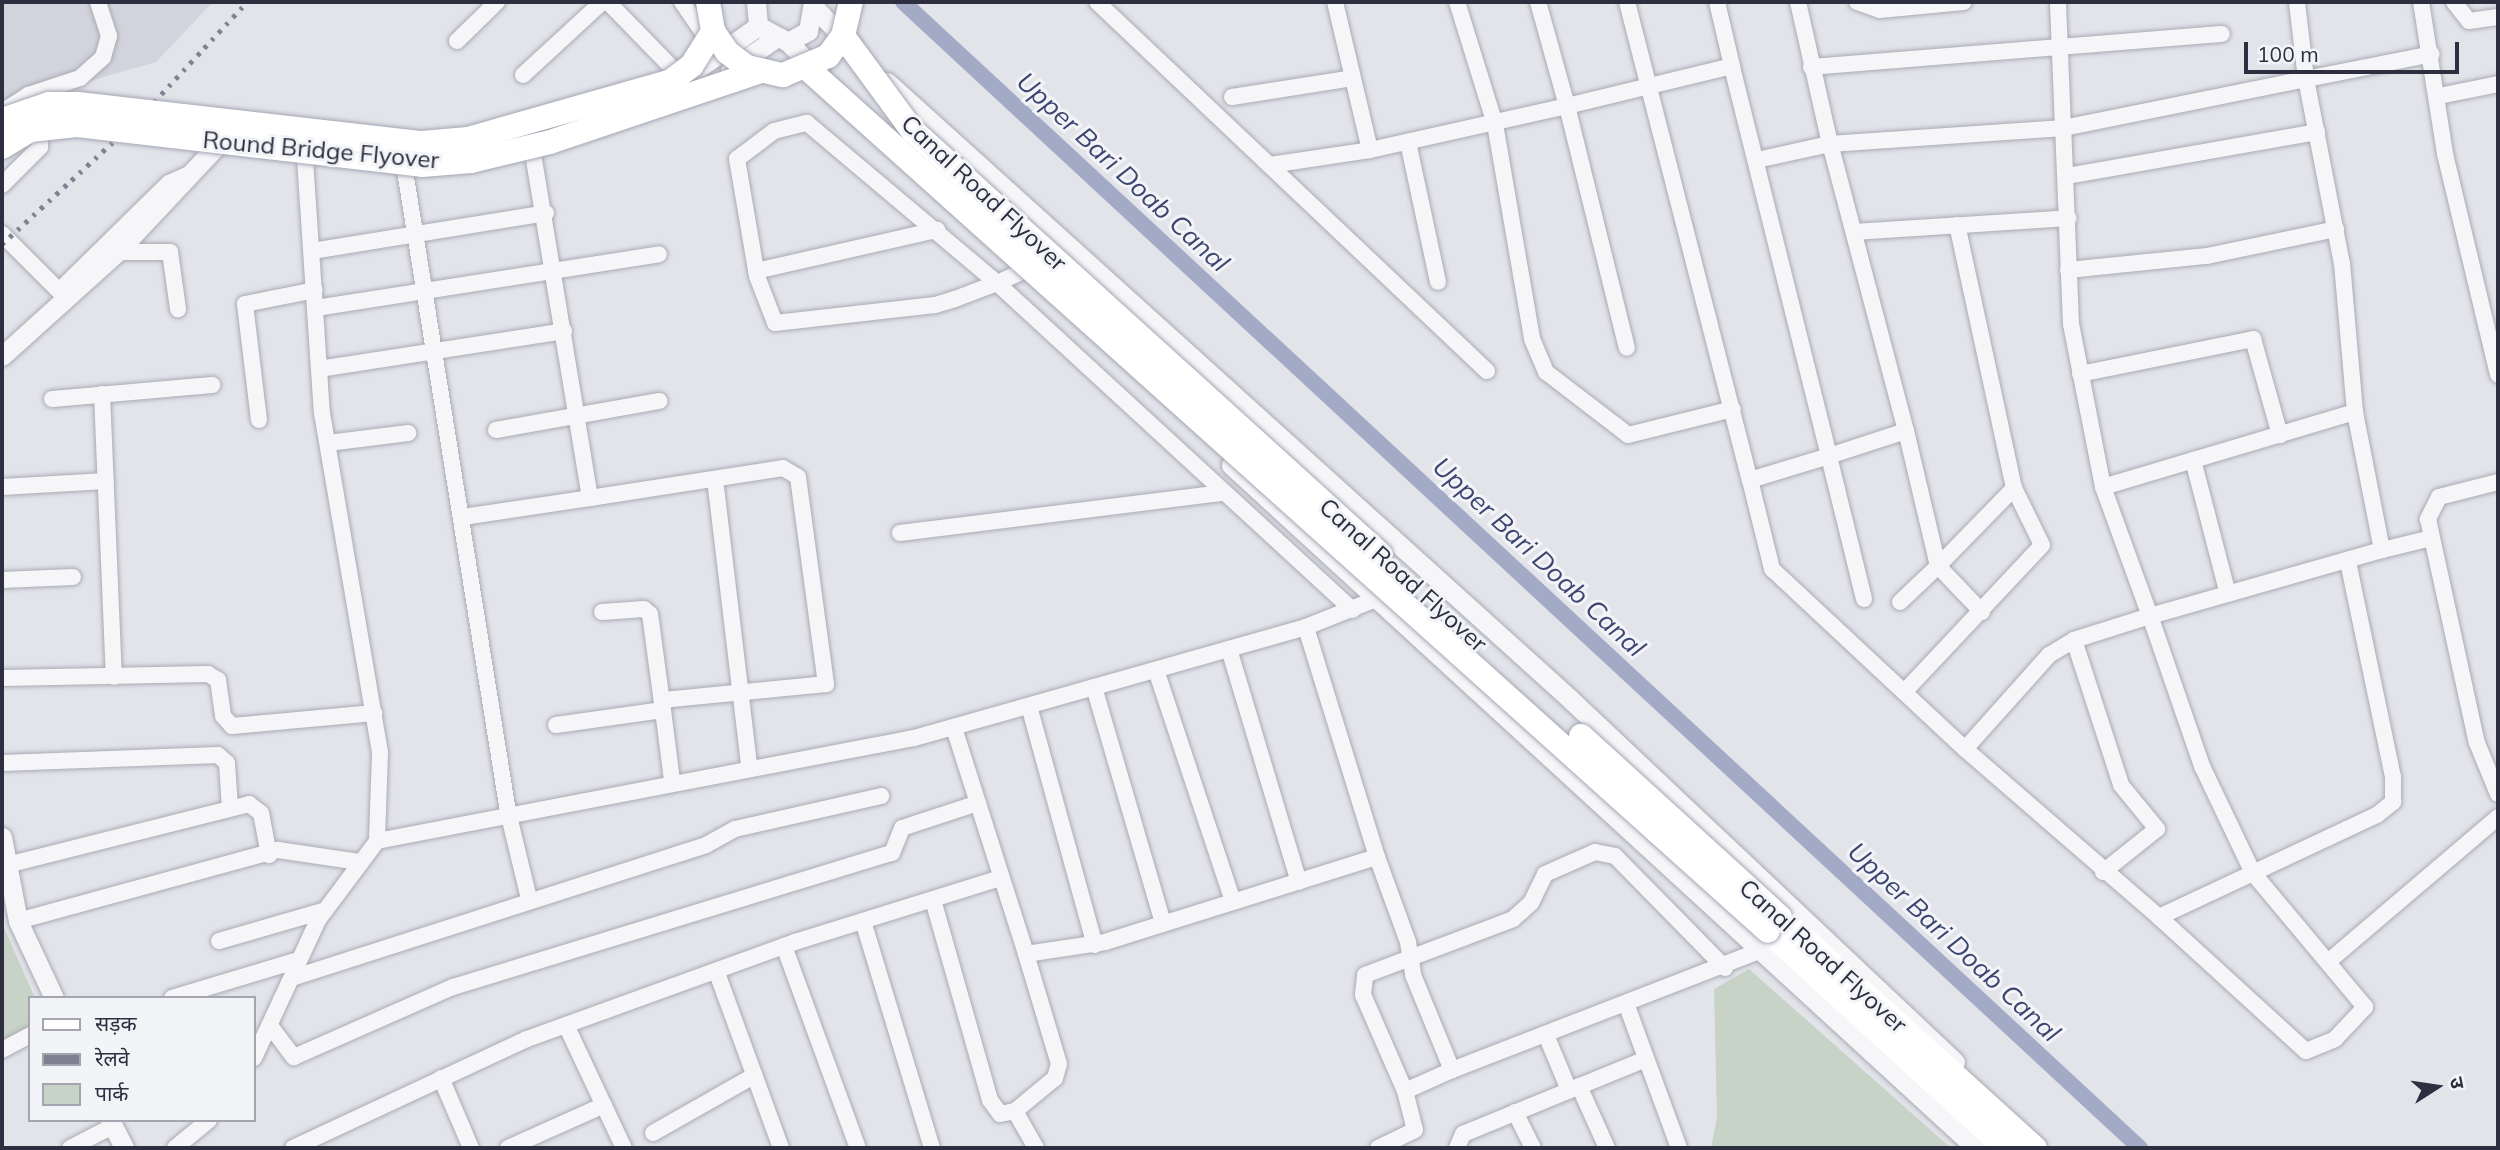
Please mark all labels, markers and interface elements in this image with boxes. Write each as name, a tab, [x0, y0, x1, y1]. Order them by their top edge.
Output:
scale bar	[2248, 28, 2463, 72]
text: 100 m	[2257, 41, 2319, 67]
water label: Upper Bari Doab Canal	[1011, 66, 1235, 278]
street label: Canal Road Flyover	[895, 109, 1073, 277]
street label: Round Bridge Flyover	[202, 125, 440, 175]
water label: Upper Bari Doab Canal	[1427, 451, 1651, 663]
street label: Canal Road Flyover	[1313, 492, 1493, 658]
water label: Upper Bari Doab Canal	[1842, 836, 2066, 1048]
street label: Canal Road Flyover	[1733, 873, 1913, 1039]
legend	[28, 996, 256, 1122]
text: सड़क	[95, 1010, 137, 1036]
text: रेलवे	[95, 1045, 130, 1071]
north arrow	[2402, 1052, 2472, 1122]
text: उ	[2445, 1075, 2470, 1091]
text: पार्क	[95, 1080, 129, 1106]

